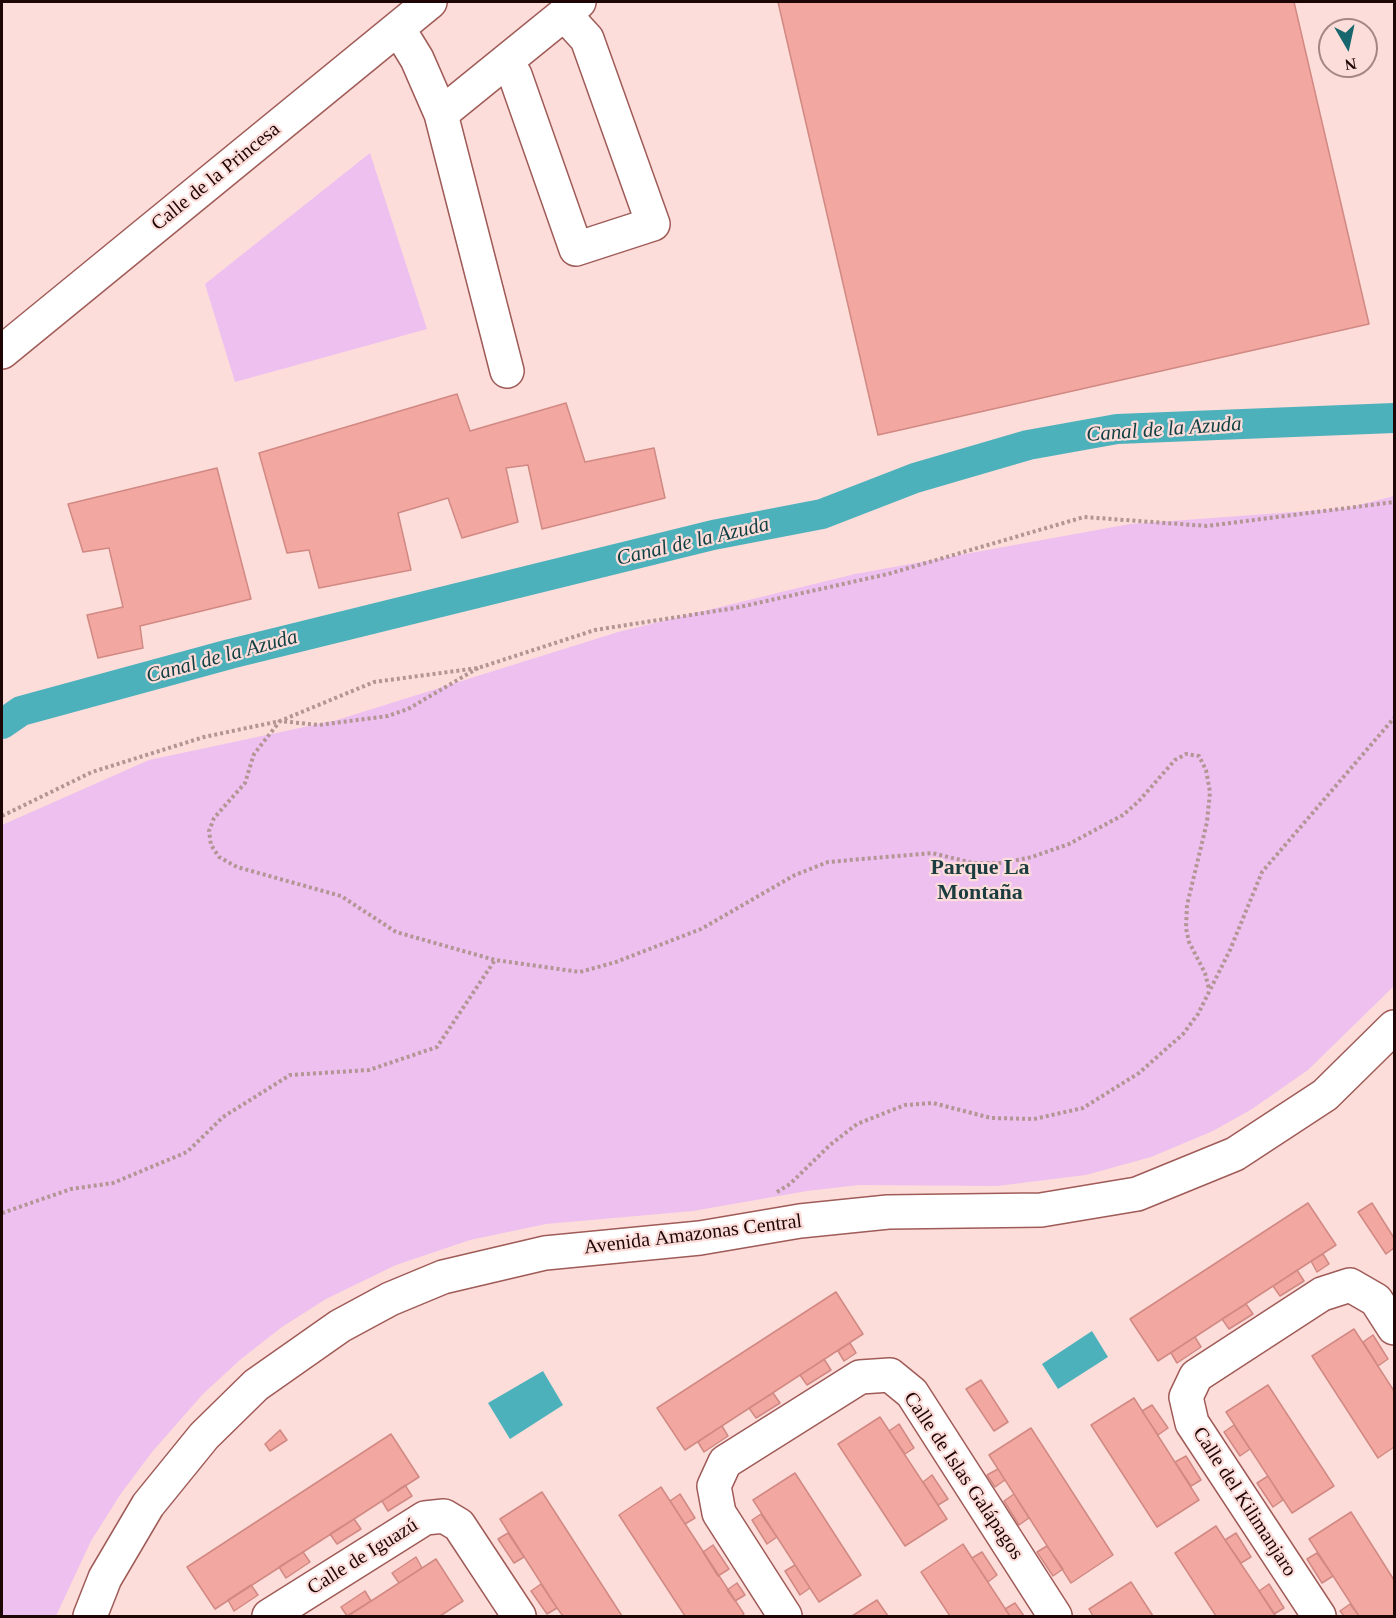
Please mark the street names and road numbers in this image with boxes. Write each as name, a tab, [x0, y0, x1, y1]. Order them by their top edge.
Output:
street label: Calle de la Princesa	[147, 118, 285, 236]
street label: Avenida Amazonas Central	[583, 1210, 803, 1260]
street label: Calle de Islas Galápagos	[898, 1388, 1028, 1564]
street label: Calle del Kilimanjaro	[1187, 1423, 1301, 1581]
street label: Calle de Iguazú	[303, 1514, 423, 1600]

